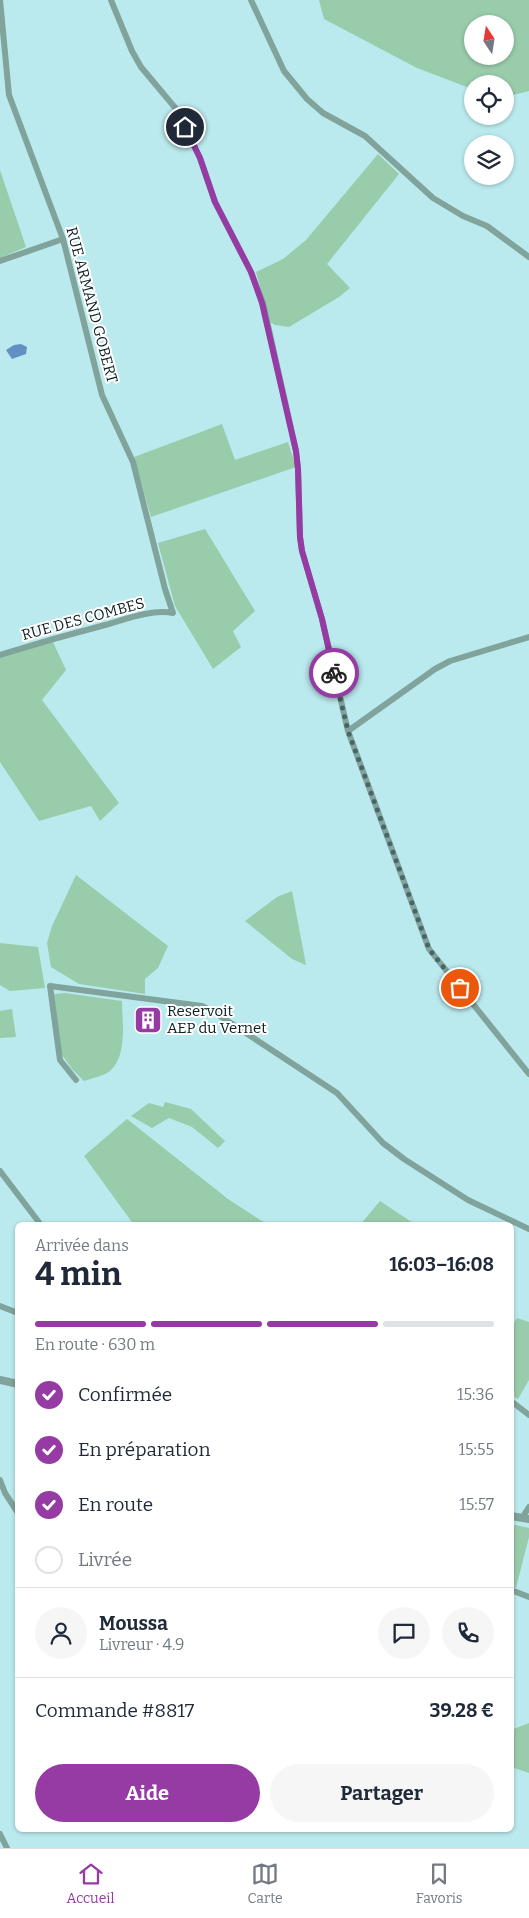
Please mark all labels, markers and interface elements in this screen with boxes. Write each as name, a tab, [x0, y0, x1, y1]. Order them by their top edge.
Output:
north arrow	[464, 15, 514, 65]
map controls	[464, 15, 514, 185]
button: locate	[464, 75, 514, 125]
pin	[164, 106, 206, 148]
icon: home	[171, 113, 199, 141]
button: layers	[464, 135, 514, 185]
street label: RUE ARMAND GOBERT	[62, 225, 122, 385]
street label: RUE DES COMBES	[20, 594, 146, 644]
courier	[309, 648, 359, 698]
icon: bike	[320, 659, 348, 687]
pin	[439, 967, 481, 1009]
icon: bag	[446, 974, 474, 1002]
place label: Reservoit AEP du Vernet	[167, 1002, 267, 1037]
building icon: Reservoit AEP du Vernet	[133, 1005, 163, 1035]
text: Arrivée dans	[35, 1236, 129, 1255]
text: 16:03–16:08	[389, 1253, 494, 1276]
text: 4 min	[35, 1255, 122, 1293]
text: En route · 630 m	[35, 1335, 155, 1354]
icon: check	[35, 1381, 63, 1409]
text: Confirmée	[78, 1383, 172, 1406]
text: 15:36	[457, 1385, 494, 1404]
icon: check	[35, 1436, 63, 1464]
text: En préparation	[78, 1438, 211, 1461]
text: 15:55	[458, 1440, 494, 1459]
icon: check	[35, 1491, 63, 1519]
text: En route	[78, 1493, 153, 1516]
text: 15:57	[459, 1495, 494, 1514]
text: Livrée	[78, 1548, 132, 1571]
button: person	[35, 1607, 87, 1659]
button: chat	[378, 1607, 430, 1659]
button: phone	[442, 1607, 494, 1659]
text: Moussa	[99, 1612, 168, 1635]
text: Livreur · 4.9	[99, 1635, 184, 1654]
text: Commande #8817	[35, 1699, 194, 1722]
text: 39.28 €	[430, 1699, 494, 1722]
button: Aide	[35, 1764, 260, 1822]
button: Partager	[270, 1764, 494, 1822]
tab: Accueil	[67, 1860, 115, 1907]
tab: Carte	[248, 1860, 283, 1907]
tab: Favoris	[416, 1860, 463, 1907]

